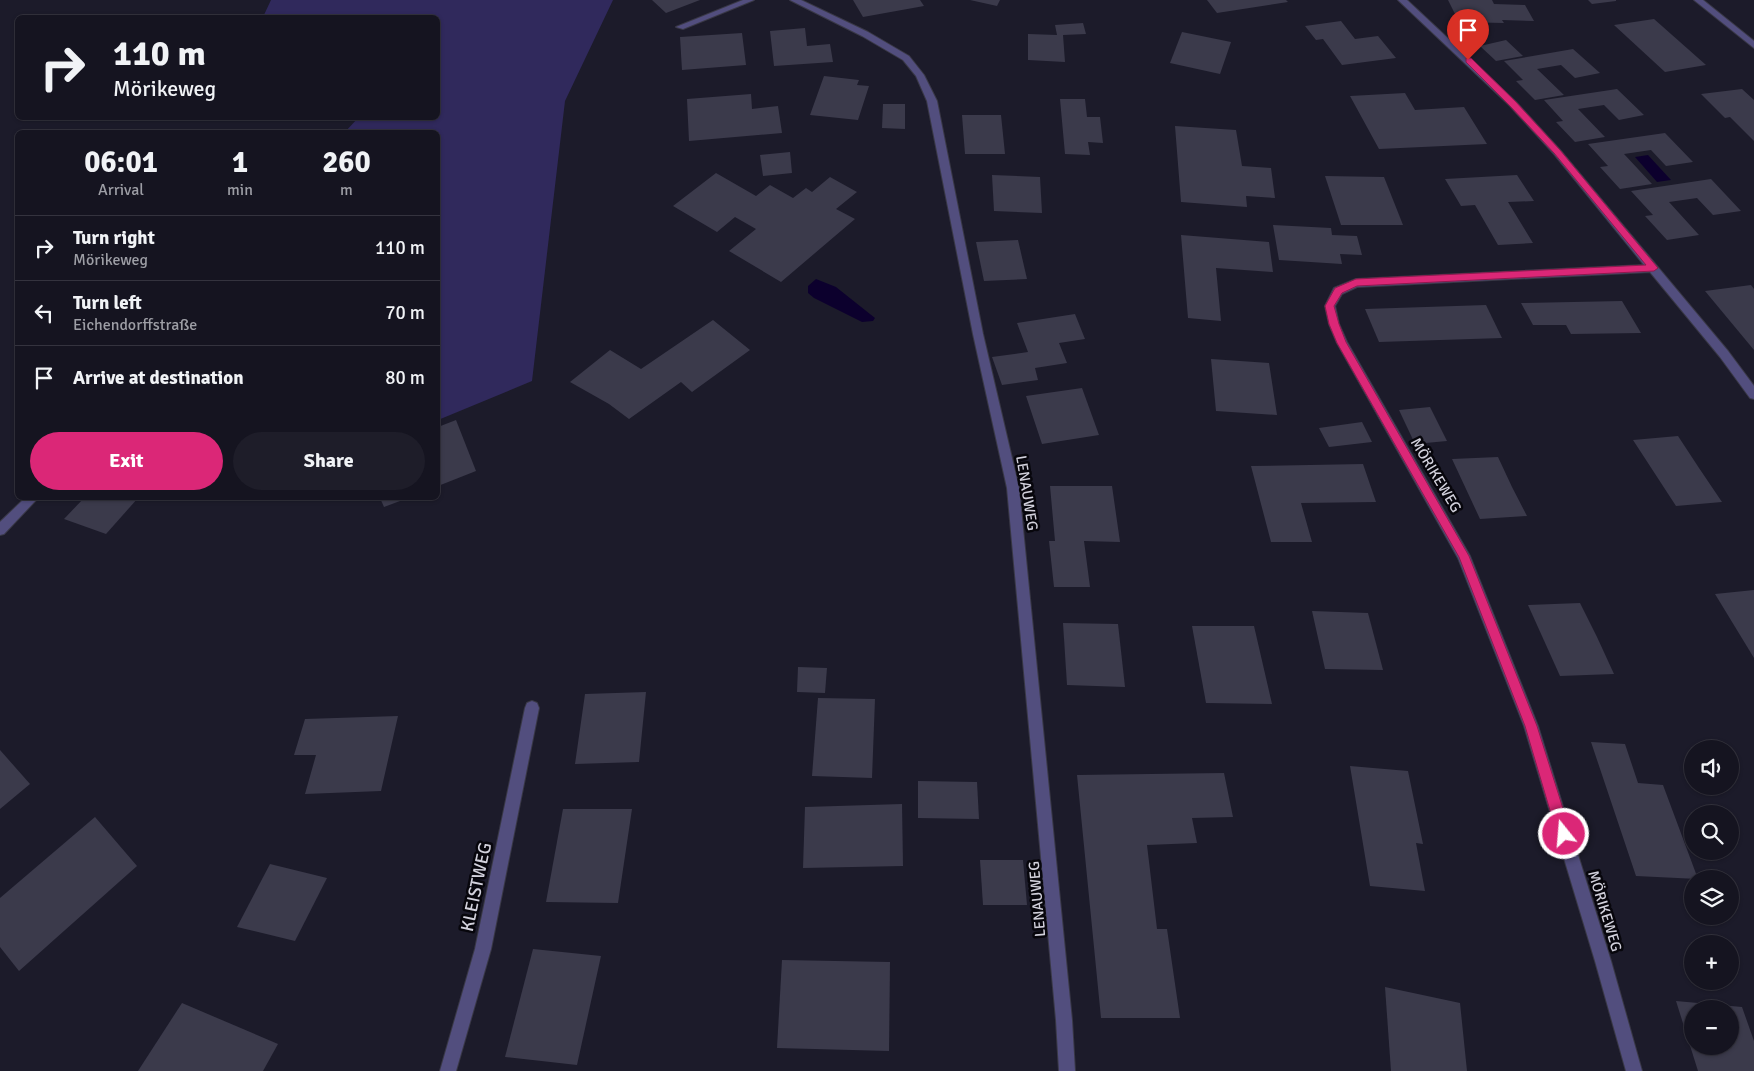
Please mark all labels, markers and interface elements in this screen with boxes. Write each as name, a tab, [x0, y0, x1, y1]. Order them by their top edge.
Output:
pin	[1447, 9, 1489, 60]
icon: arrive	[1454, 16, 1482, 44]
text: 110 m	[113, 32, 206, 75]
icon: right	[30, 35, 95, 100]
text: Mörikeweg	[113, 75, 216, 102]
text: 06:01	[84, 144, 158, 181]
text: 1	[232, 144, 248, 181]
text: 260	[322, 144, 371, 181]
text: Arrival	[98, 180, 144, 200]
text: min	[227, 180, 253, 200]
text: m	[340, 180, 353, 200]
text: Turn right	[73, 226, 155, 250]
icon: right	[30, 234, 58, 262]
text: 110 m	[375, 236, 425, 260]
text: Mörikeweg	[73, 250, 148, 270]
text: Turn left	[73, 291, 142, 315]
icon: left	[30, 299, 58, 327]
text: 70 m	[385, 301, 425, 325]
text: Eichendorffstraße	[73, 315, 197, 335]
icon: arrive	[30, 364, 58, 392]
text: Arrive at destination	[73, 366, 244, 390]
text: 80 m	[385, 366, 425, 390]
button: Exit	[30, 432, 223, 490]
button: Share	[233, 432, 425, 490]
street label: MÖRIKEWEG	[1407, 435, 1465, 515]
street label: LENAUWEG	[1012, 454, 1042, 532]
map controls	[1684, 740, 1739, 1055]
button: sound	[1684, 740, 1739, 795]
button: search	[1684, 805, 1739, 860]
position arrow	[1537, 807, 1589, 859]
street label: KLEISTWEG	[456, 840, 496, 934]
street label: LENAUWEG	[1025, 860, 1049, 938]
street label: MÖRIKEWEG	[1584, 868, 1626, 954]
button: layers	[1684, 870, 1739, 925]
button: +	[1684, 935, 1739, 990]
button: −	[1684, 1000, 1739, 1055]

